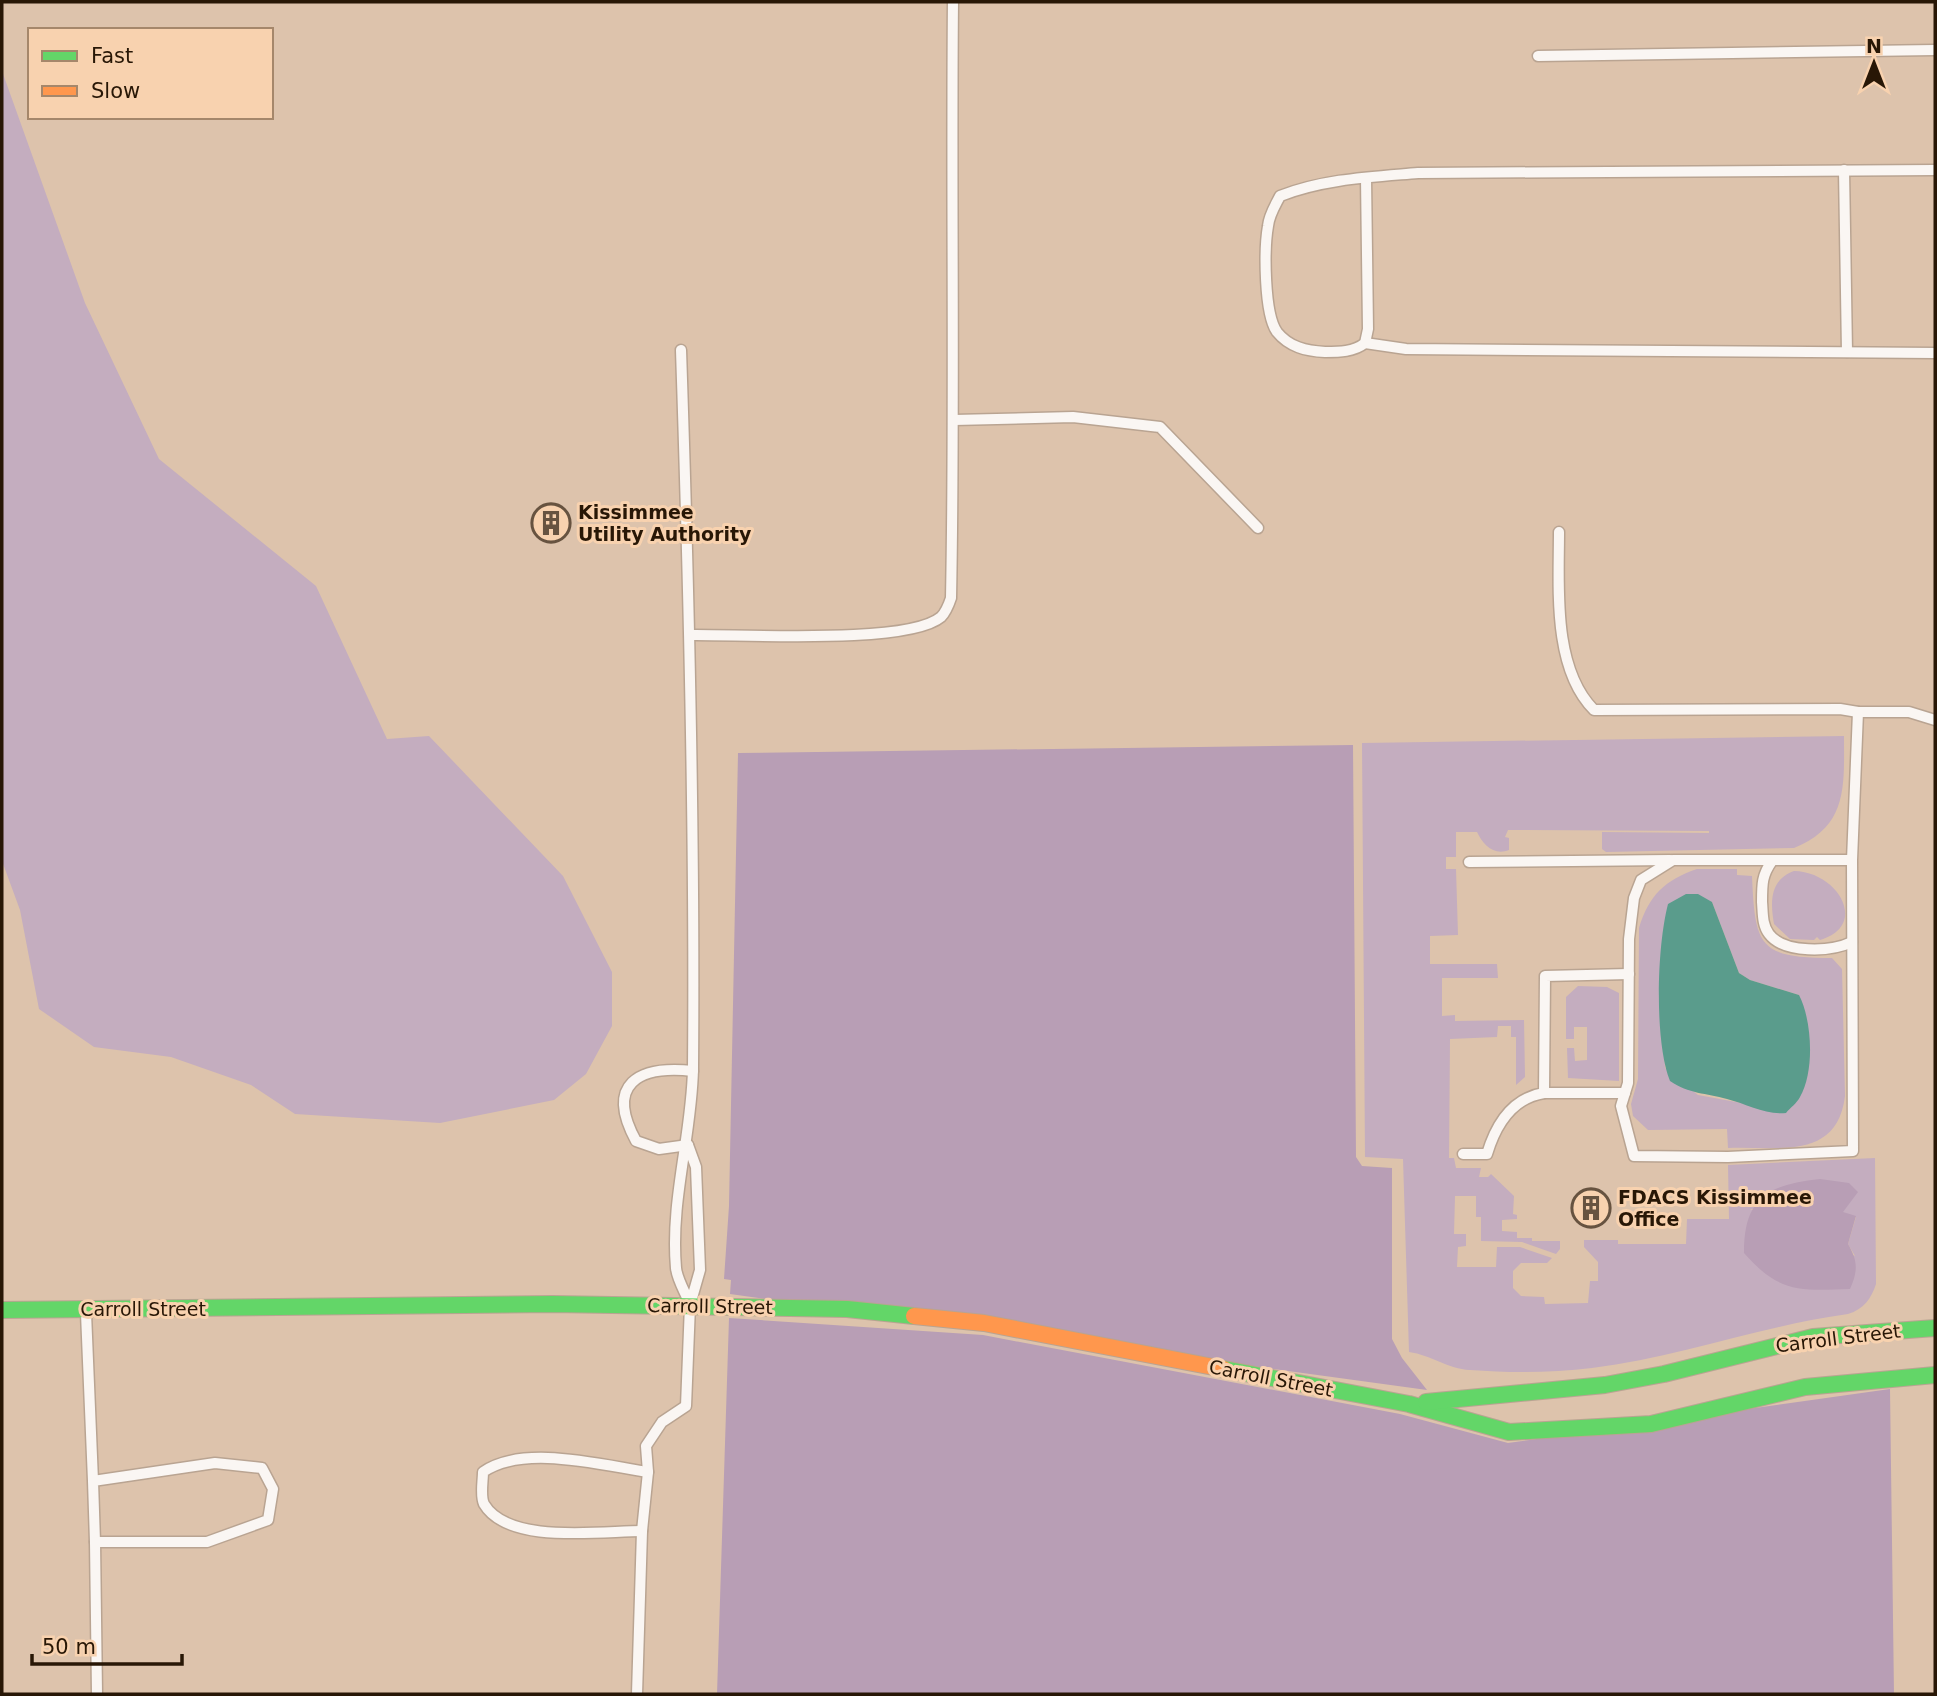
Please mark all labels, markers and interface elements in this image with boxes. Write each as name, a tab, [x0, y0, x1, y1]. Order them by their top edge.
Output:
legend	[28, 28, 273, 119]
north arrow	[1839, 28, 1909, 98]
text: N	[1866, 35, 1882, 57]
text: Fast	[91, 44, 133, 68]
text: Slow	[91, 79, 140, 103]
place label: Kissimmee Utility Authority	[578, 501, 752, 545]
building icon: Kissimmee Utility Authority	[530, 502, 572, 544]
place label: FDACS Kissimmee Office	[1618, 1186, 1812, 1230]
building icon: FDACS Kissimmee Office	[1570, 1187, 1612, 1229]
street label: Carroll Street	[647, 1294, 773, 1318]
street label: Carroll Street	[80, 1298, 206, 1320]
street label: Carroll Street	[1774, 1319, 1902, 1357]
street label: Carroll Street	[1207, 1355, 1335, 1401]
scale bar	[32, 1622, 182, 1666]
text: 50 m	[42, 1635, 96, 1659]

